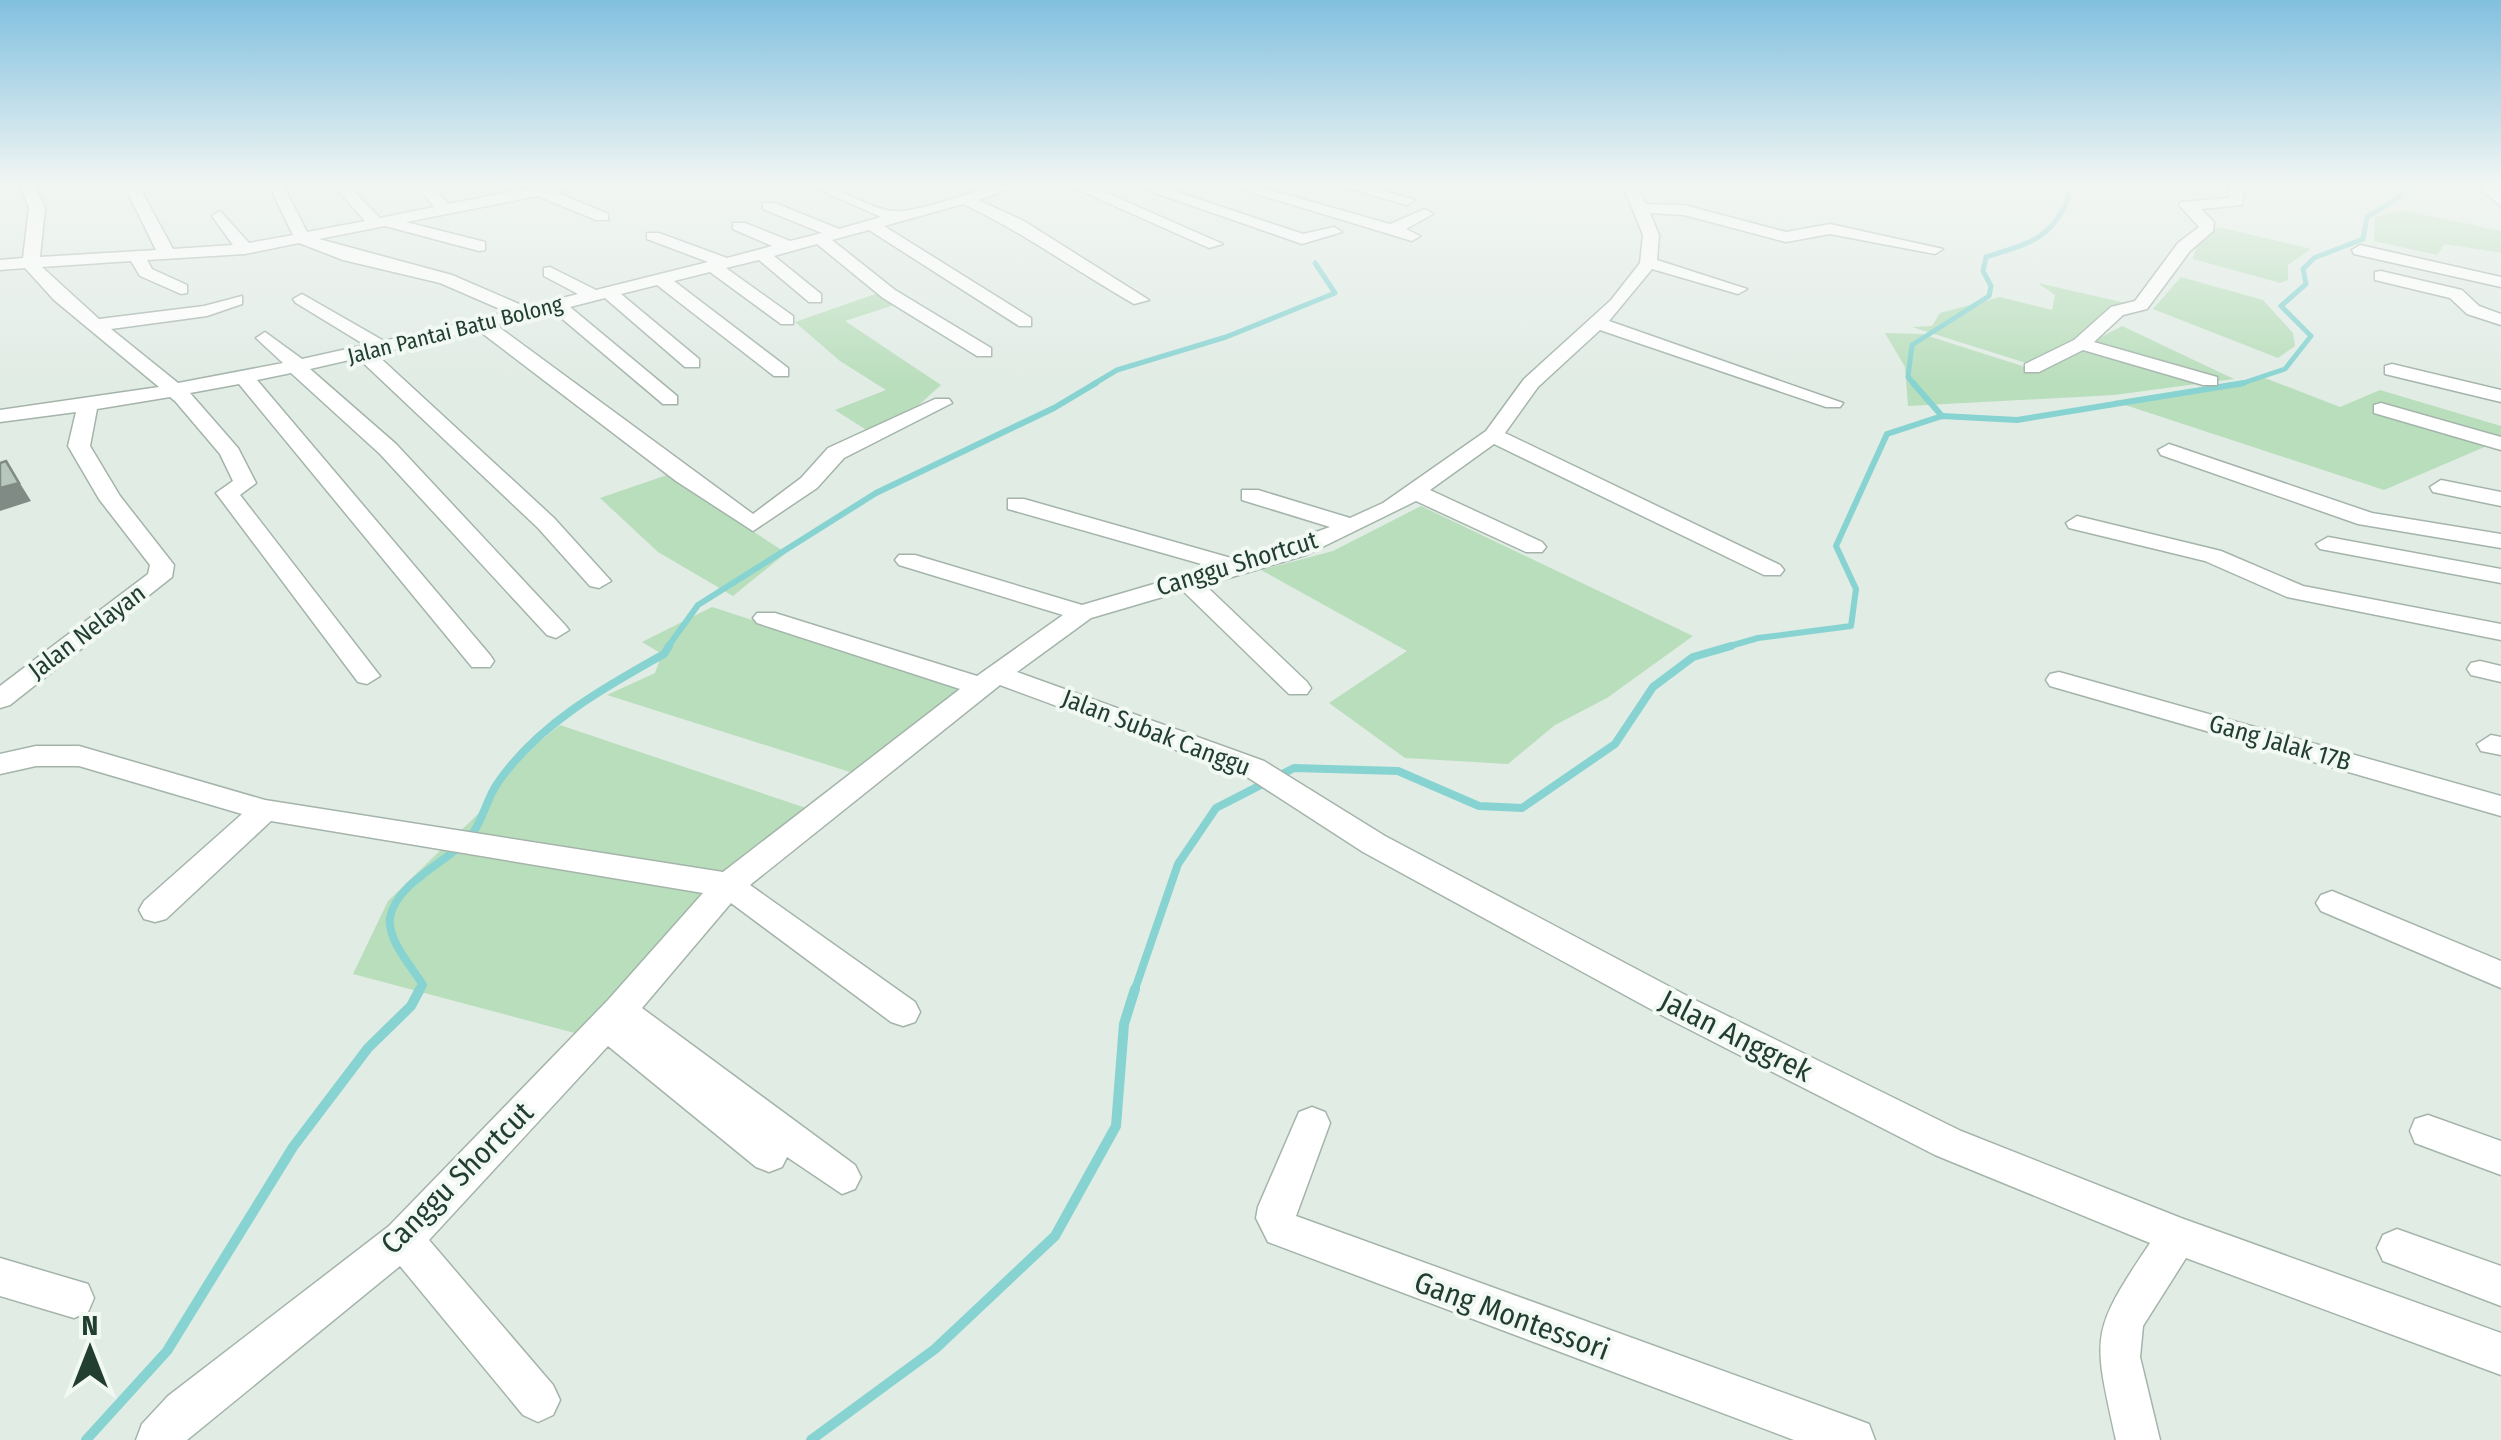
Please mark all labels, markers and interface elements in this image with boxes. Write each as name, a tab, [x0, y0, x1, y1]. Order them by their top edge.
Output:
street label: Jalan Pantai Batu Bolong	[345, 290, 566, 370]
street label: Canggu Shortcut	[1153, 525, 1322, 603]
street label: Jalan Nelayan	[23, 578, 151, 686]
street label: Jalan Subak Canggu	[1058, 683, 1254, 783]
street label: Gang Jalak 17B	[2206, 708, 2354, 778]
street label: Jalan Anggrek	[1654, 982, 1818, 1090]
street label: Canggu Shortcut	[373, 1094, 541, 1262]
street label: Gang Montessori	[1409, 1264, 1615, 1368]
north arrow	[40, 1300, 140, 1400]
text: N	[82, 1309, 98, 1342]

